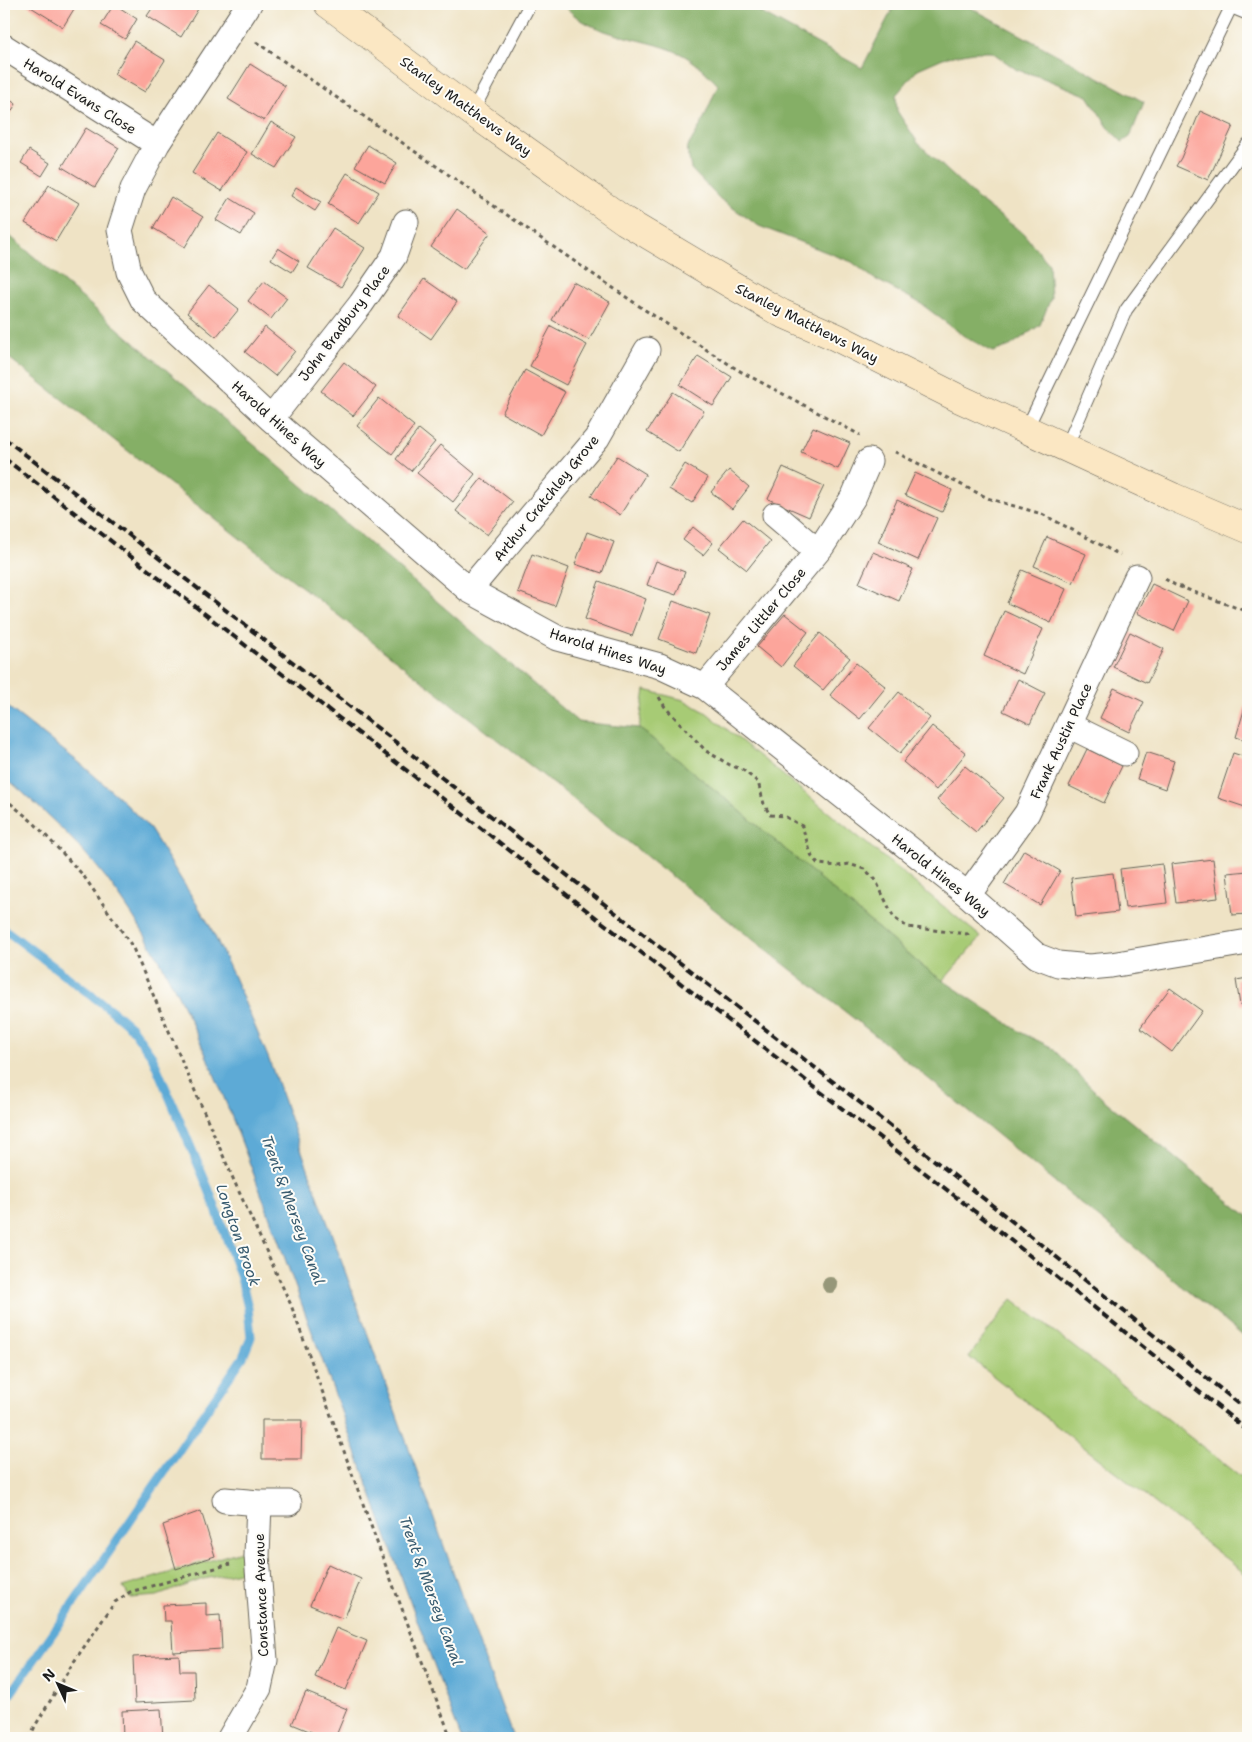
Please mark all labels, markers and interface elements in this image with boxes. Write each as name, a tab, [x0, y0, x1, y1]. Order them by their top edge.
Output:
street label: Stanley Matthews Way	[397, 52, 535, 160]
street label: Harold Evans Close	[20, 54, 140, 138]
street label: John Bradbury Place	[294, 261, 394, 385]
street label: Stanley Matthews Way	[732, 279, 882, 367]
street label: Harold Hines Way	[228, 377, 330, 471]
street label: Arthur Cratchley Grove	[489, 431, 603, 565]
street label: James Littler Close	[712, 563, 810, 675]
street label: Harold Hines Way	[547, 624, 669, 678]
street label: Frank Austin Place	[1026, 680, 1096, 802]
street label: Harold Hines Way	[888, 830, 994, 920]
water label: Trent & Mersey Canal	[257, 1132, 329, 1288]
water label: Longton Brook	[211, 1181, 265, 1289]
water label: Trent & Mersey Canal	[395, 1513, 467, 1669]
street label: Constance Avenue	[250, 1533, 272, 1657]
north arrow	[32, 1660, 82, 1710]
text: N	[38, 1665, 59, 1685]

